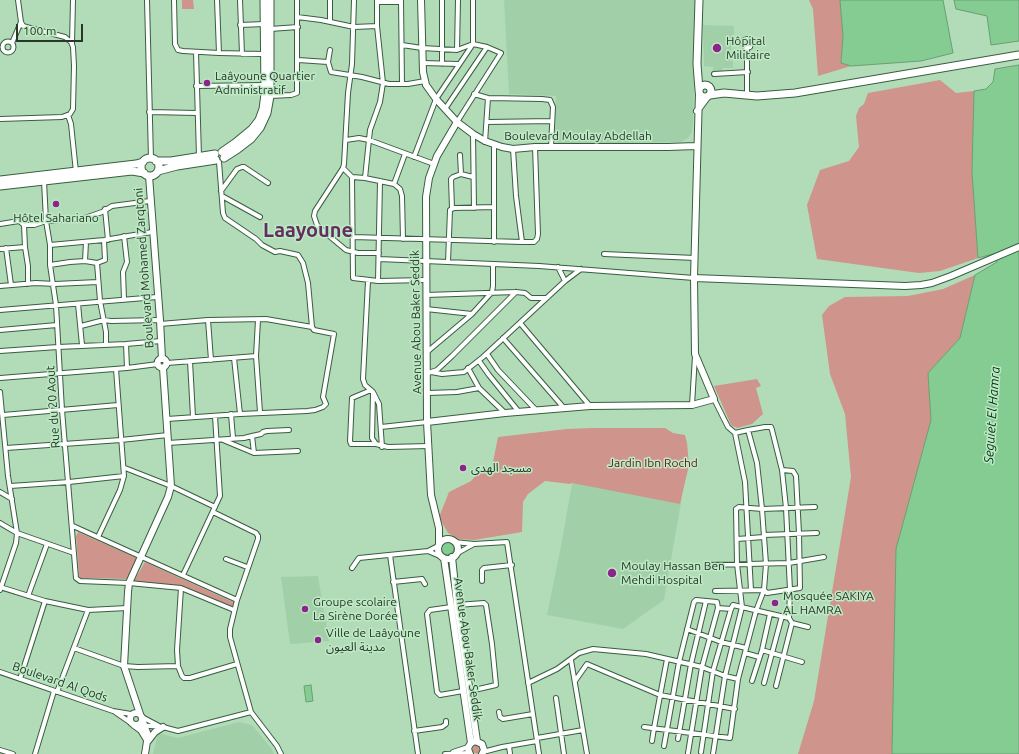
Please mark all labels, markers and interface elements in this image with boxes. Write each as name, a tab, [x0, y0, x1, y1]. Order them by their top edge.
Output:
scale bar	[18, 16, 85, 42]
text: 100 m	[23, 24, 56, 37]
place label: Hôpital Militaire	[726, 34, 770, 62]
marker: Hôpital Militaire	[711, 42, 723, 54]
place label: Laâyoune Quartier Administratif	[215, 69, 315, 97]
marker: Laâyoune Quartier Administratif	[202, 78, 212, 88]
street label: Boulevard Moulay Abdellah	[504, 129, 652, 143]
street label: Boulevard Mohamed Zarqtoni	[131, 187, 157, 349]
marker: Hôtel Sahariano	[51, 199, 61, 209]
place label: Hôtel Sahariano	[13, 211, 99, 225]
district label: Laayoune	[263, 218, 353, 242]
street label: Avenue Abou Baker Seddik	[408, 250, 424, 394]
street label: Rue du 20 Aout	[43, 365, 63, 449]
water label: Seguiet El Hamra	[981, 366, 1003, 464]
park label: Jardin Ibn Rochd	[608, 456, 698, 470]
place label: مسجد الهدى	[471, 461, 532, 475]
marker: مسجد الهدى	[458, 463, 468, 473]
place label: Moulay Hassan Ben Mehdi Hospital	[621, 559, 725, 587]
marker: Moulay Hassan Ben Mehdi Hospital	[606, 567, 618, 579]
street label: Avenue Abou Baker Seddik	[451, 577, 485, 721]
place label: Mosquée SAKIYA AL HAMRA	[783, 589, 874, 617]
place label: Groupe scolaire La Sirène Dorée	[313, 595, 398, 623]
marker: Mosquée SAKIYA AL HAMRA	[770, 598, 780, 608]
marker: Groupe scolaire La Sirène Dorée	[300, 604, 310, 614]
place label: Ville de Laâyoune مدينة العيون	[326, 626, 421, 654]
marker: Ville de Laâyoune مدينة العيون	[313, 635, 323, 645]
street label: Boulevard Al Qods	[10, 659, 110, 705]

